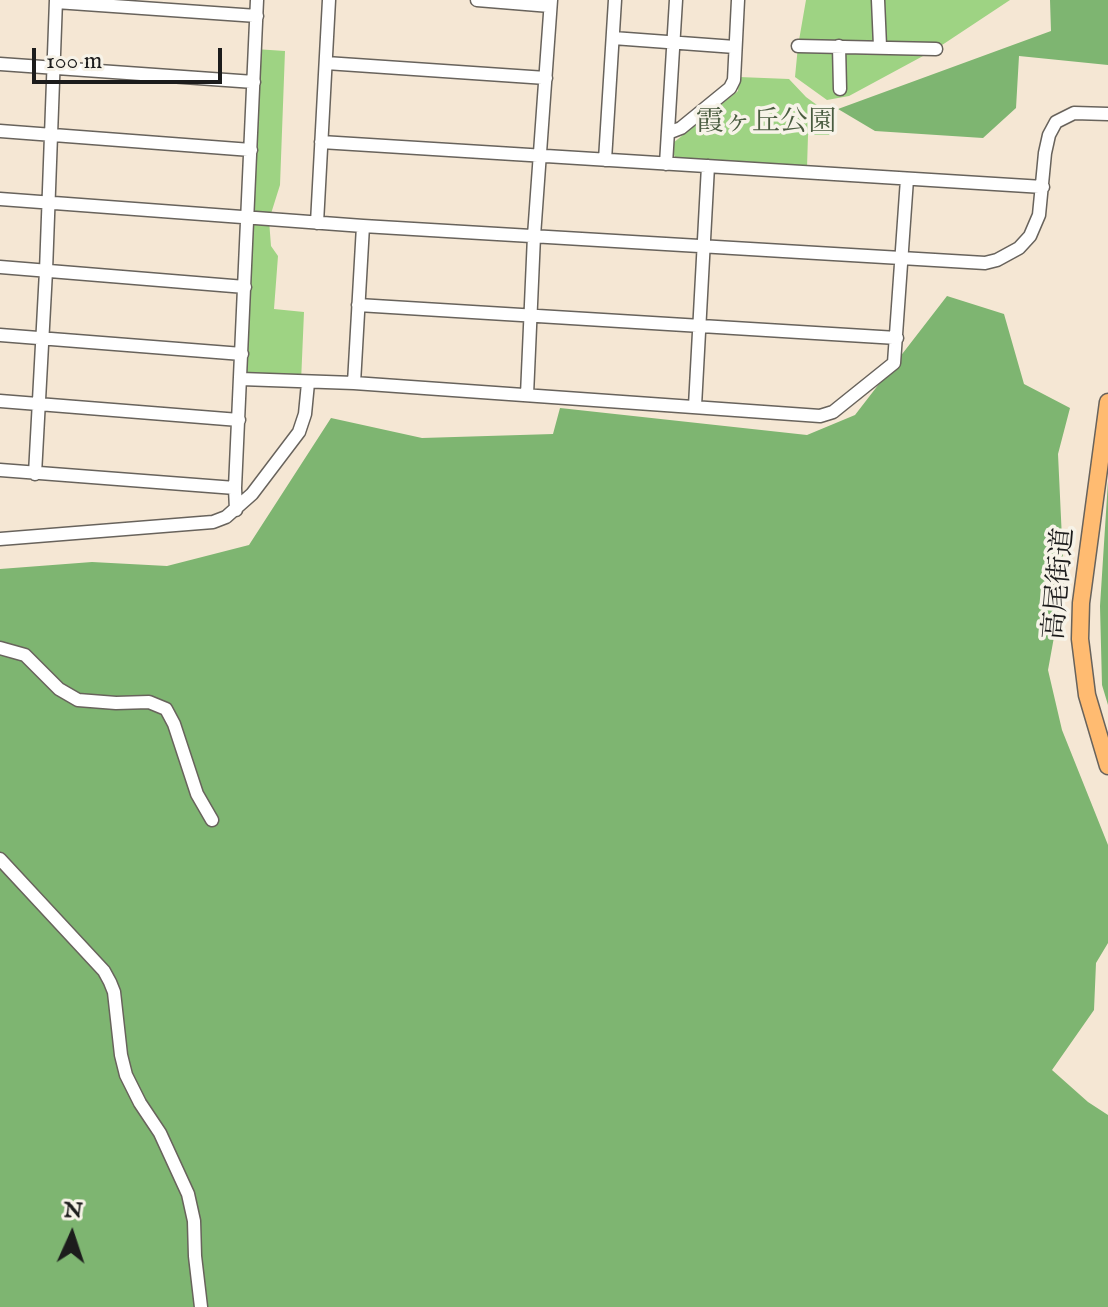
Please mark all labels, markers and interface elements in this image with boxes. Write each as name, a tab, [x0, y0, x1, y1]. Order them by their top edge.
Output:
scale bar	[36, 32, 226, 82]
text: 100 m	[46, 46, 102, 77]
park label: 霞ヶ丘公園	[696, 107, 836, 141]
street label: 高尾街道	[1039, 527, 1083, 641]
north arrow	[32, 1195, 112, 1275]
text: N	[63, 1197, 83, 1226]

